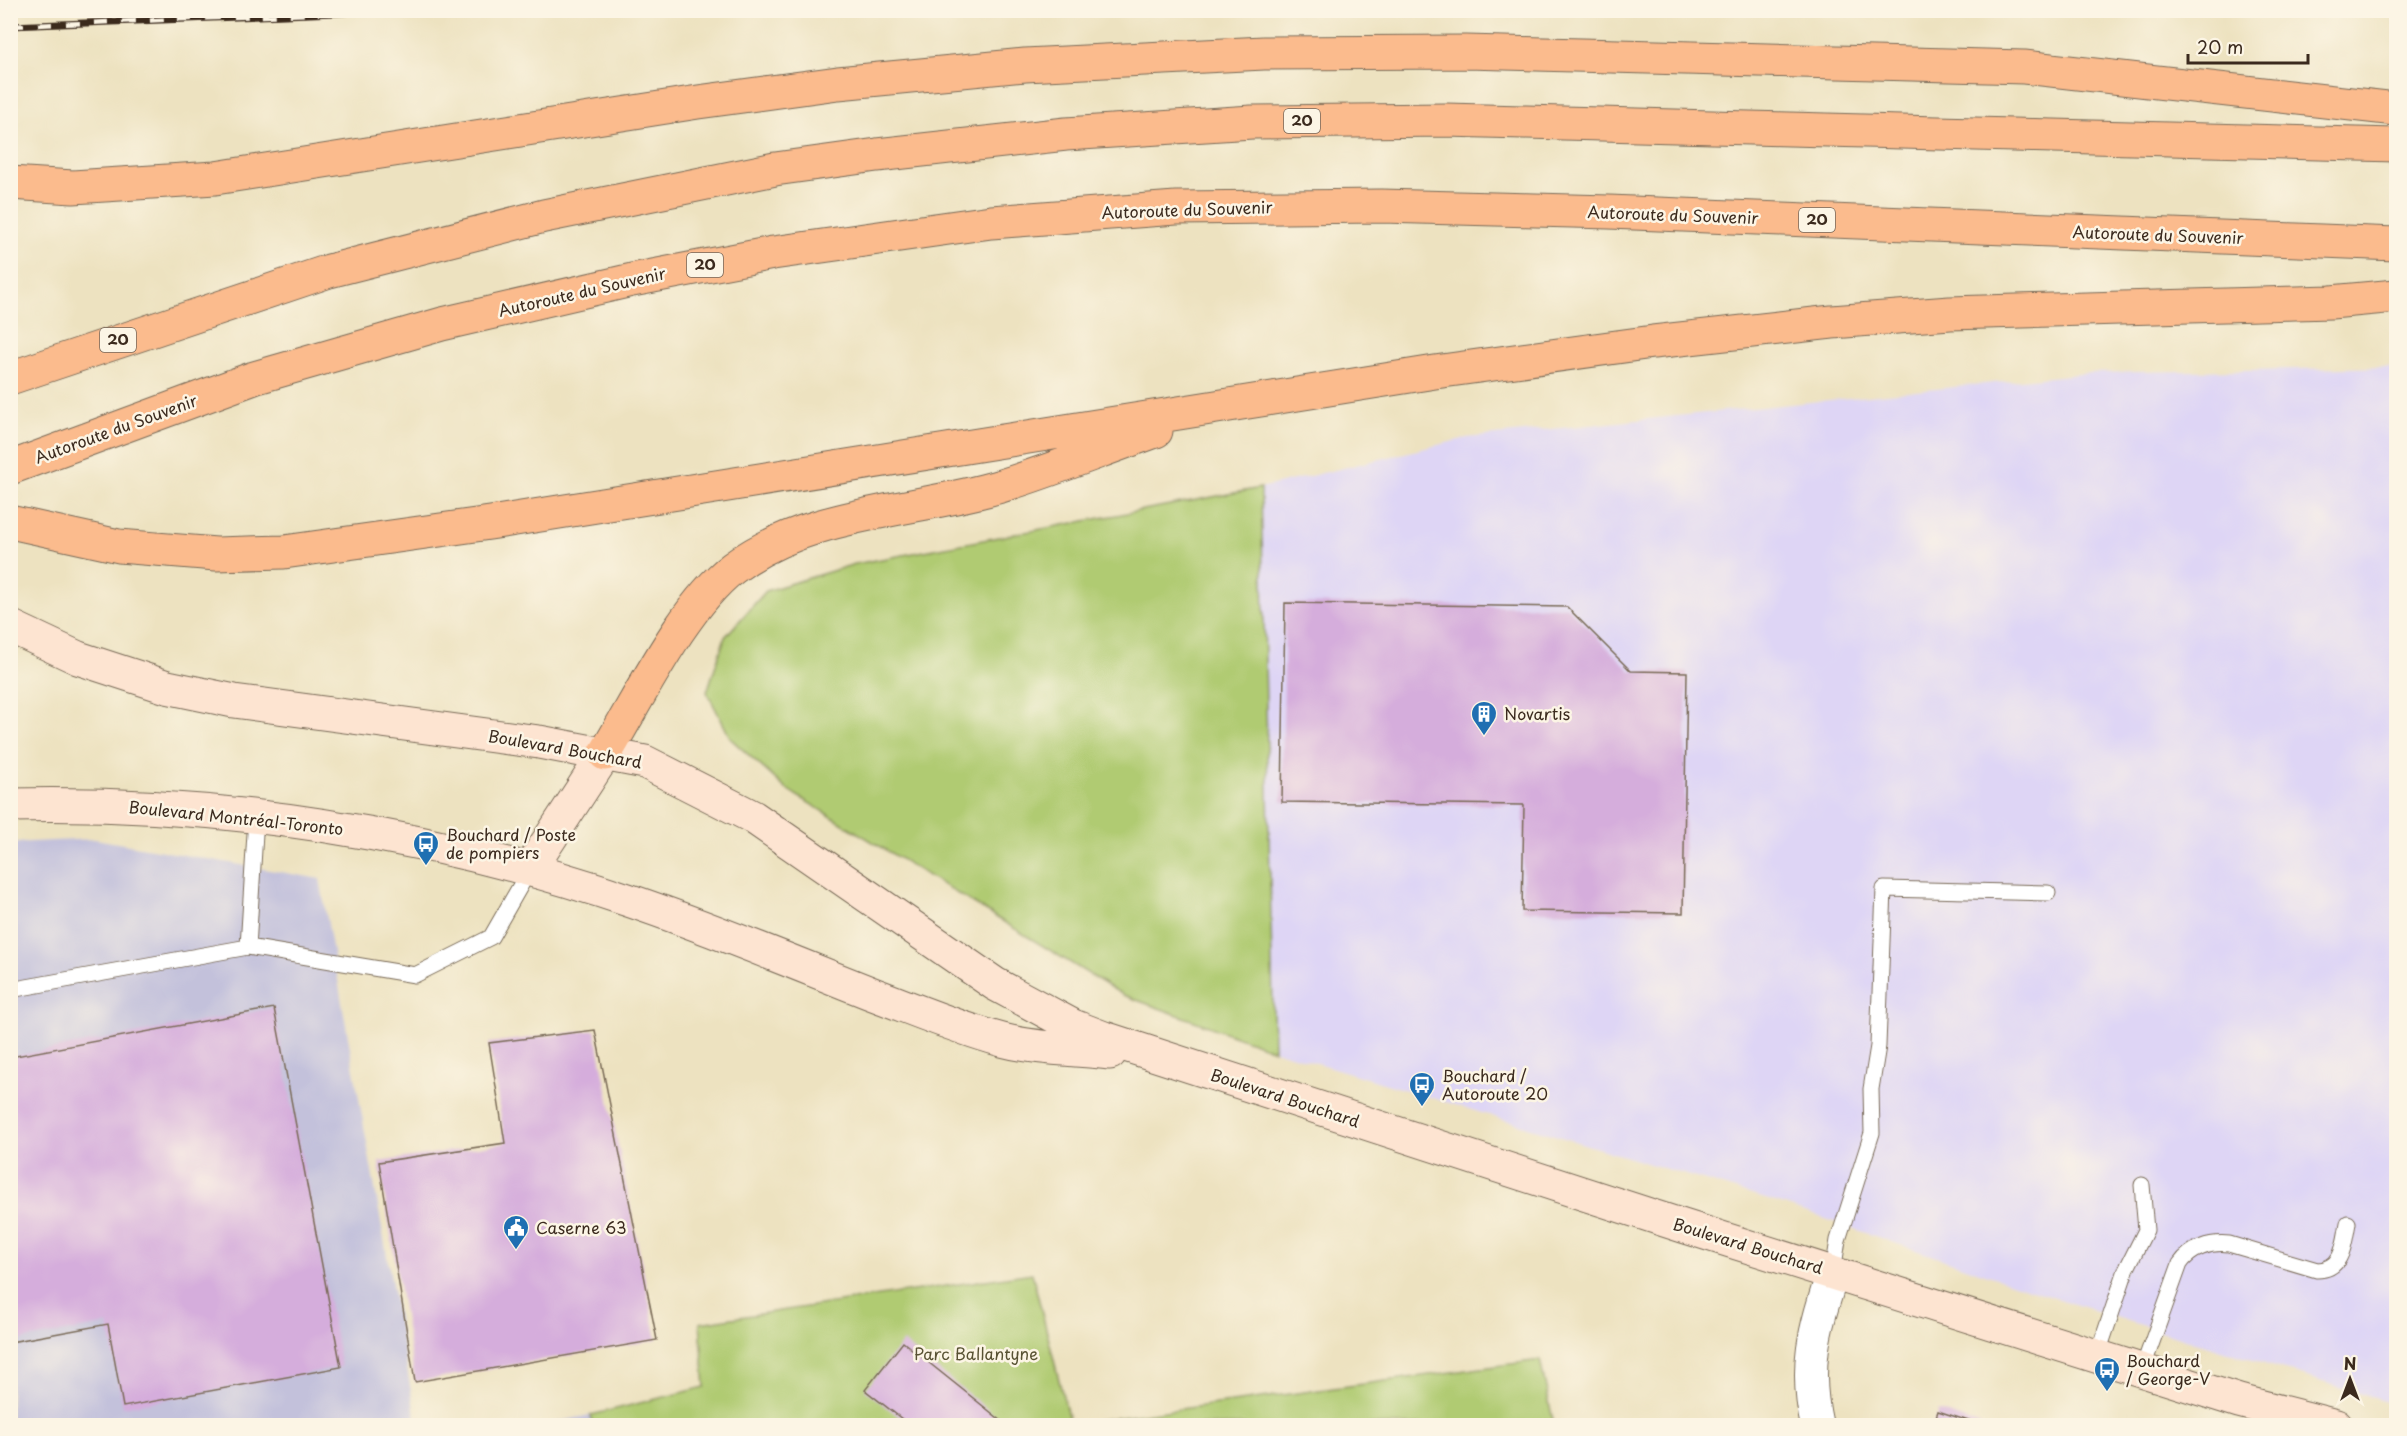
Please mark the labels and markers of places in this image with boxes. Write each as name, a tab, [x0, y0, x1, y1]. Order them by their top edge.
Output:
building icon: Novartis	[1469, 699, 1499, 737]
place label: Novartis	[1504, 701, 1570, 725]
place label: Bouchard / Poste de pompiers	[446, 822, 576, 864]
bus stop icon: Bouchard / Poste de pompiers	[411, 829, 441, 867]
place label: Bouchard / Autoroute 20	[1442, 1063, 1548, 1105]
bus stop icon: Bouchard / Autoroute 20	[1407, 1070, 1437, 1108]
public building icon: Caserne 63	[501, 1213, 531, 1251]
place label: Caserne 63	[536, 1215, 627, 1239]
place label: Bouchard / George-V	[2126, 1348, 2210, 1390]
bus stop icon: Bouchard / George-V	[2092, 1355, 2122, 1393]

